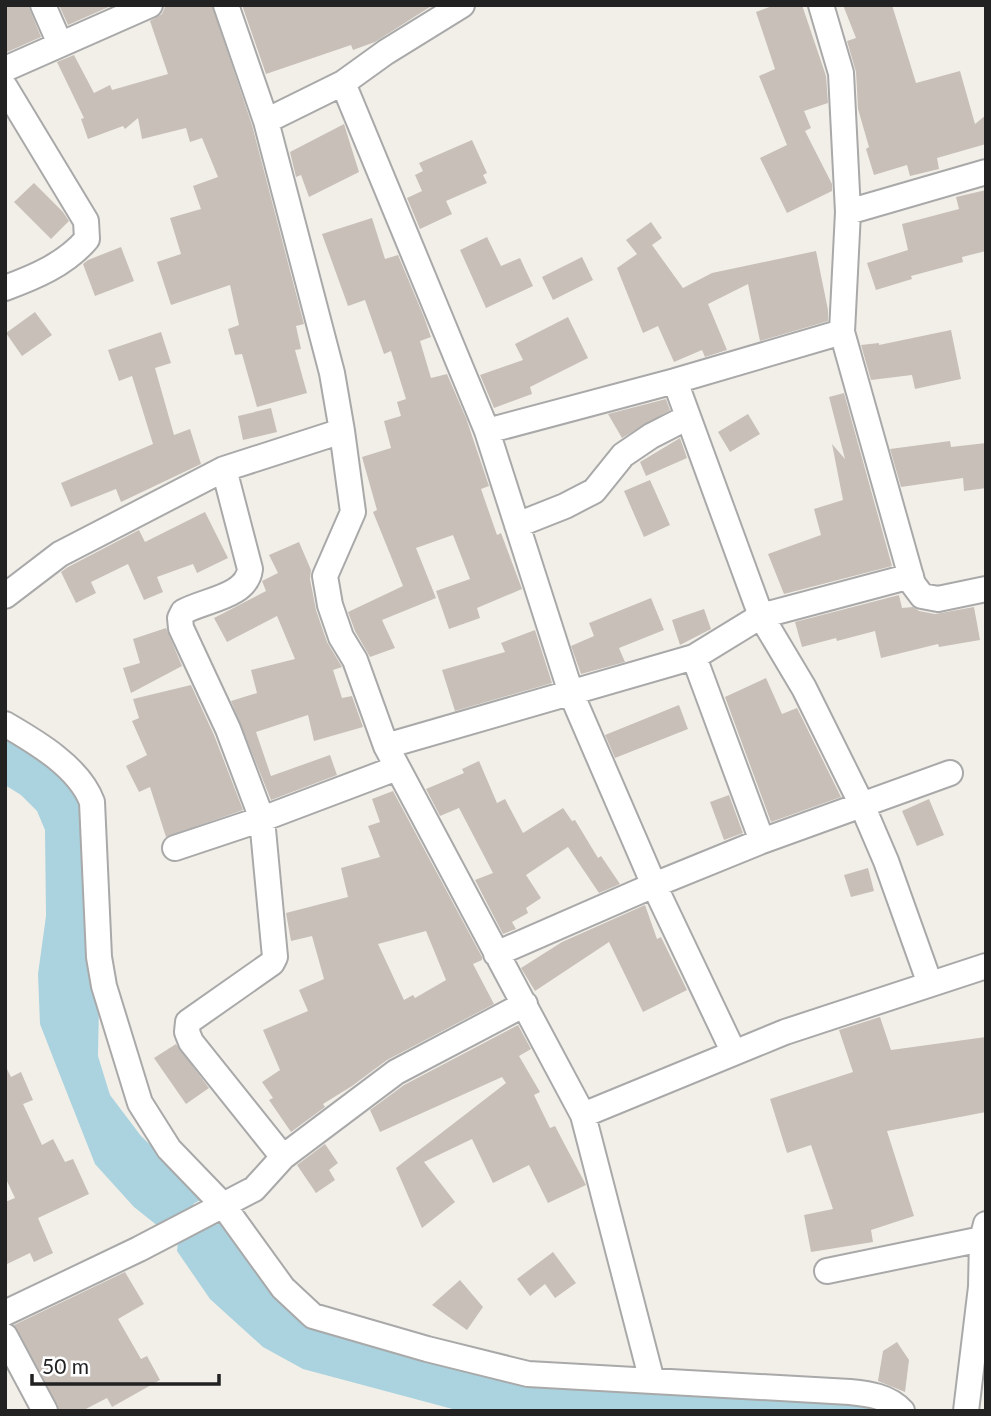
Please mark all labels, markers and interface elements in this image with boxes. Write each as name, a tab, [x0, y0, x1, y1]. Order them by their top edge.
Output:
scale bar	[32, 1342, 219, 1386]
text: 50 m	[42, 1353, 89, 1378]

